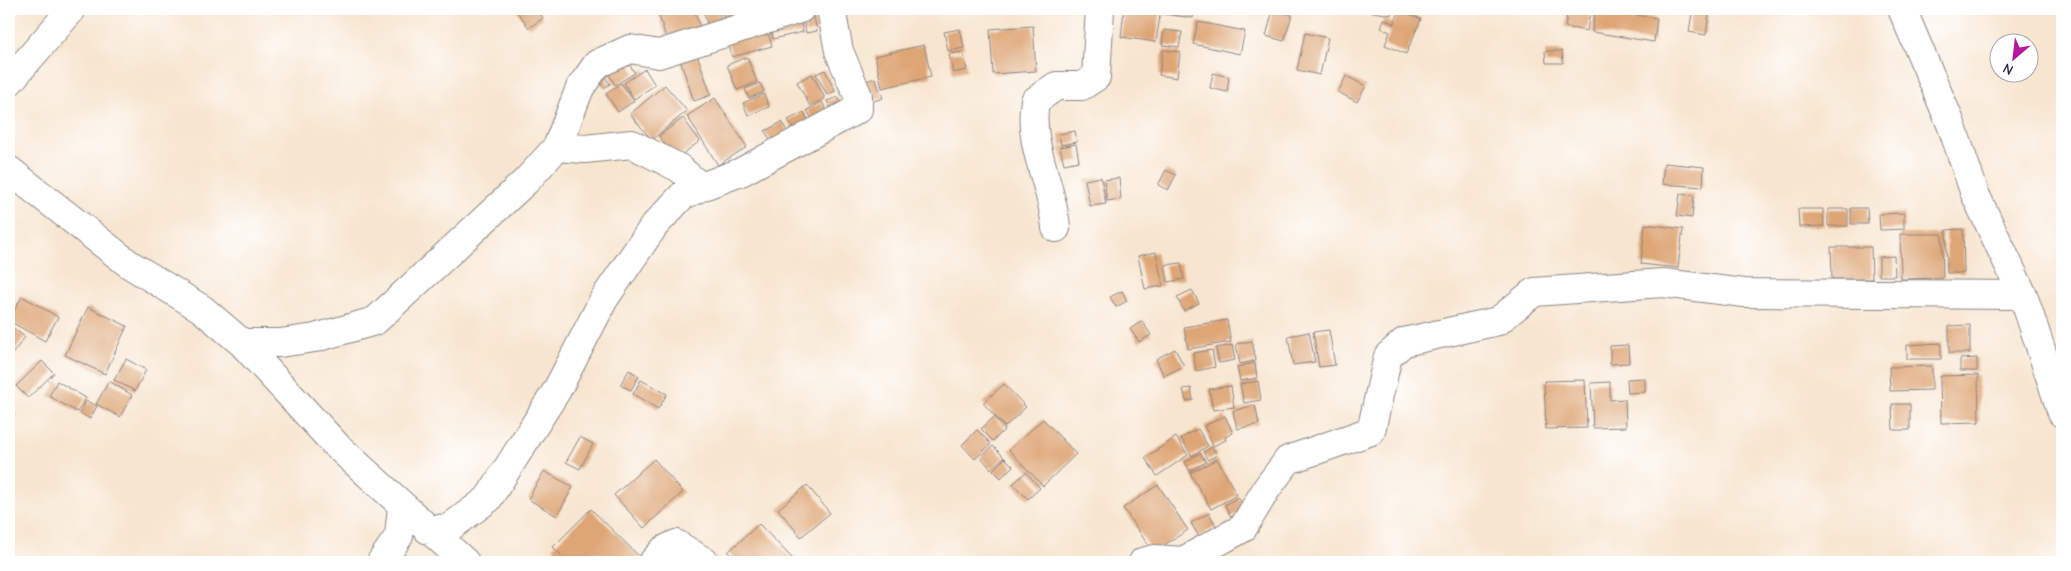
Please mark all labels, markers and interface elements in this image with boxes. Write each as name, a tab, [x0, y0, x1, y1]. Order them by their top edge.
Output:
north arrow	[1988, 32, 2038, 82]
text: N	[2000, 59, 2016, 79]

